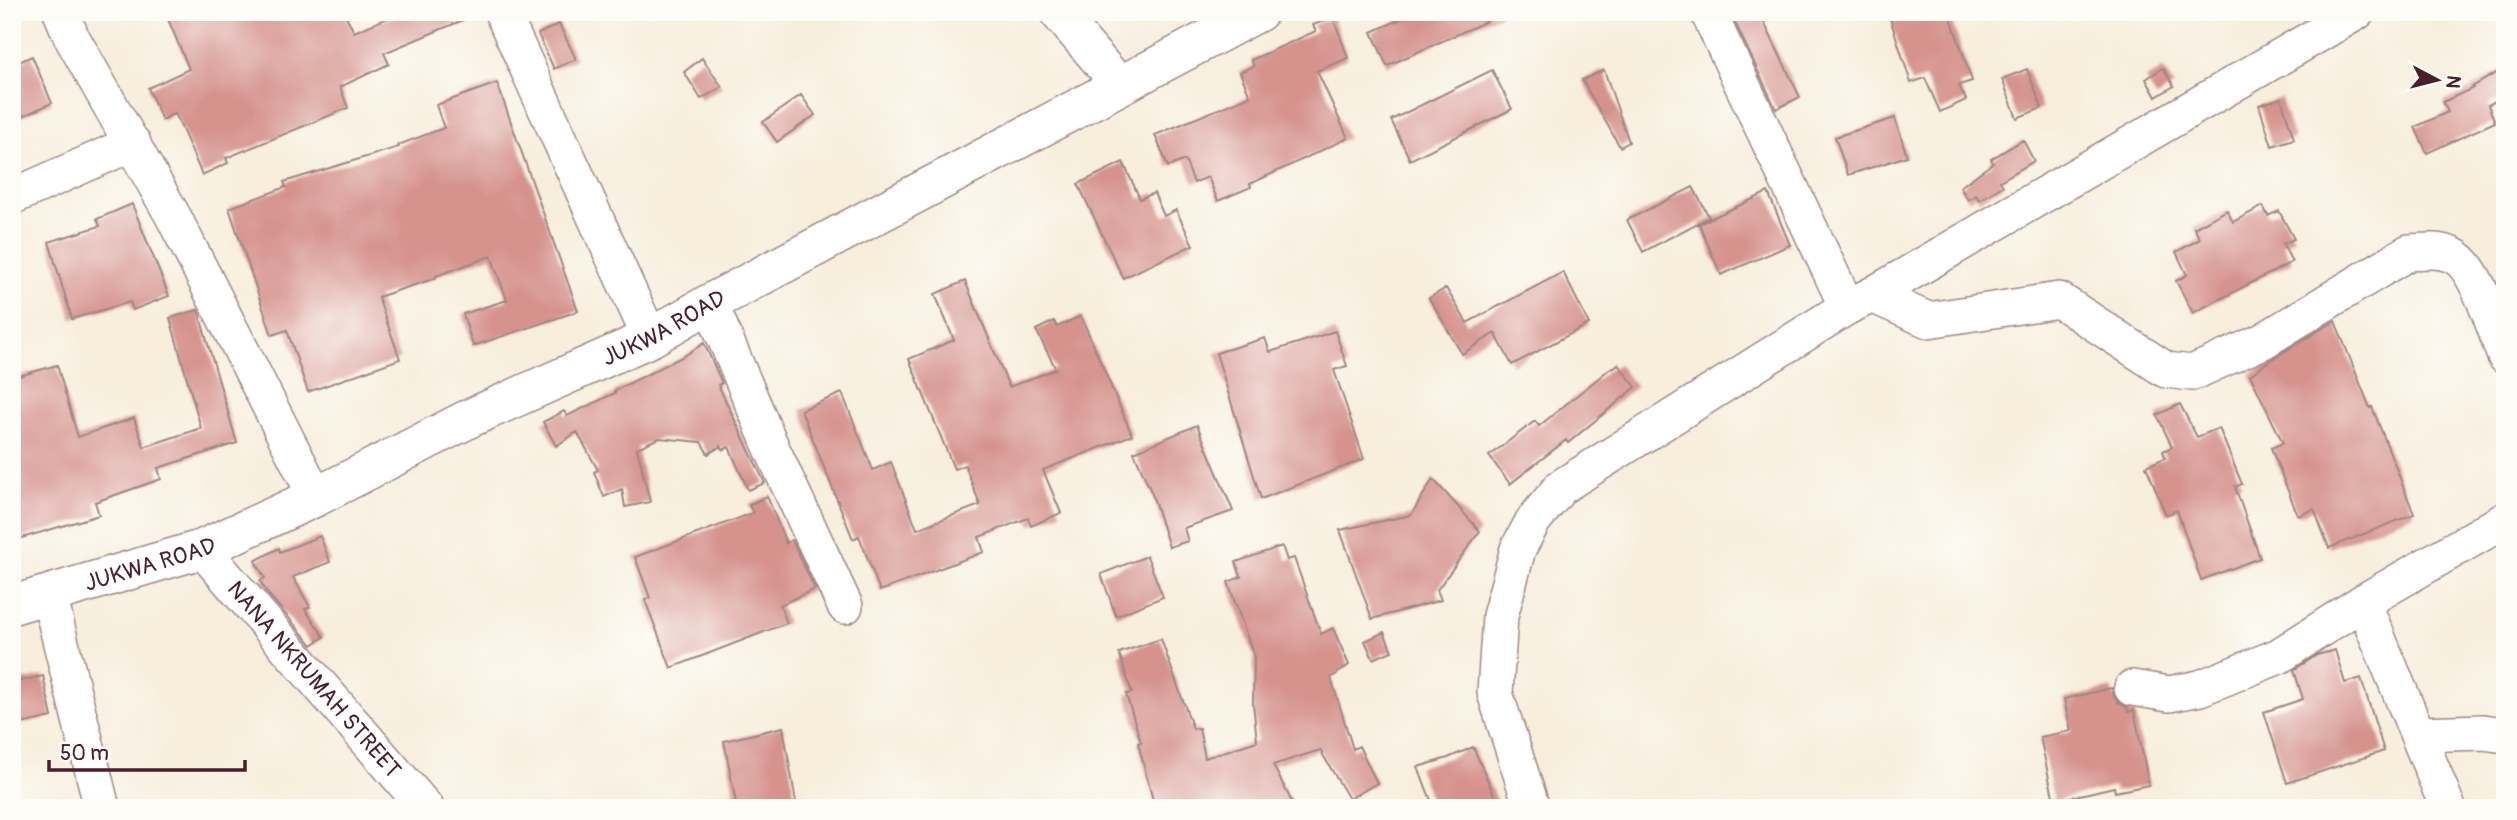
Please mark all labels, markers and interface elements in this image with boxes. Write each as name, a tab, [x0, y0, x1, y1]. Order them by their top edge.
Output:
north arrow	[2402, 46, 2472, 116]
text: N	[2440, 74, 2466, 90]
street label: JUKWA ROAD	[597, 283, 730, 372]
street label: JUKWA ROAD	[81, 530, 221, 597]
street label: NANA NKRUMAH STREET	[221, 575, 408, 784]
scale bar	[49, 729, 245, 773]
text: 50 m	[60, 740, 109, 767]

